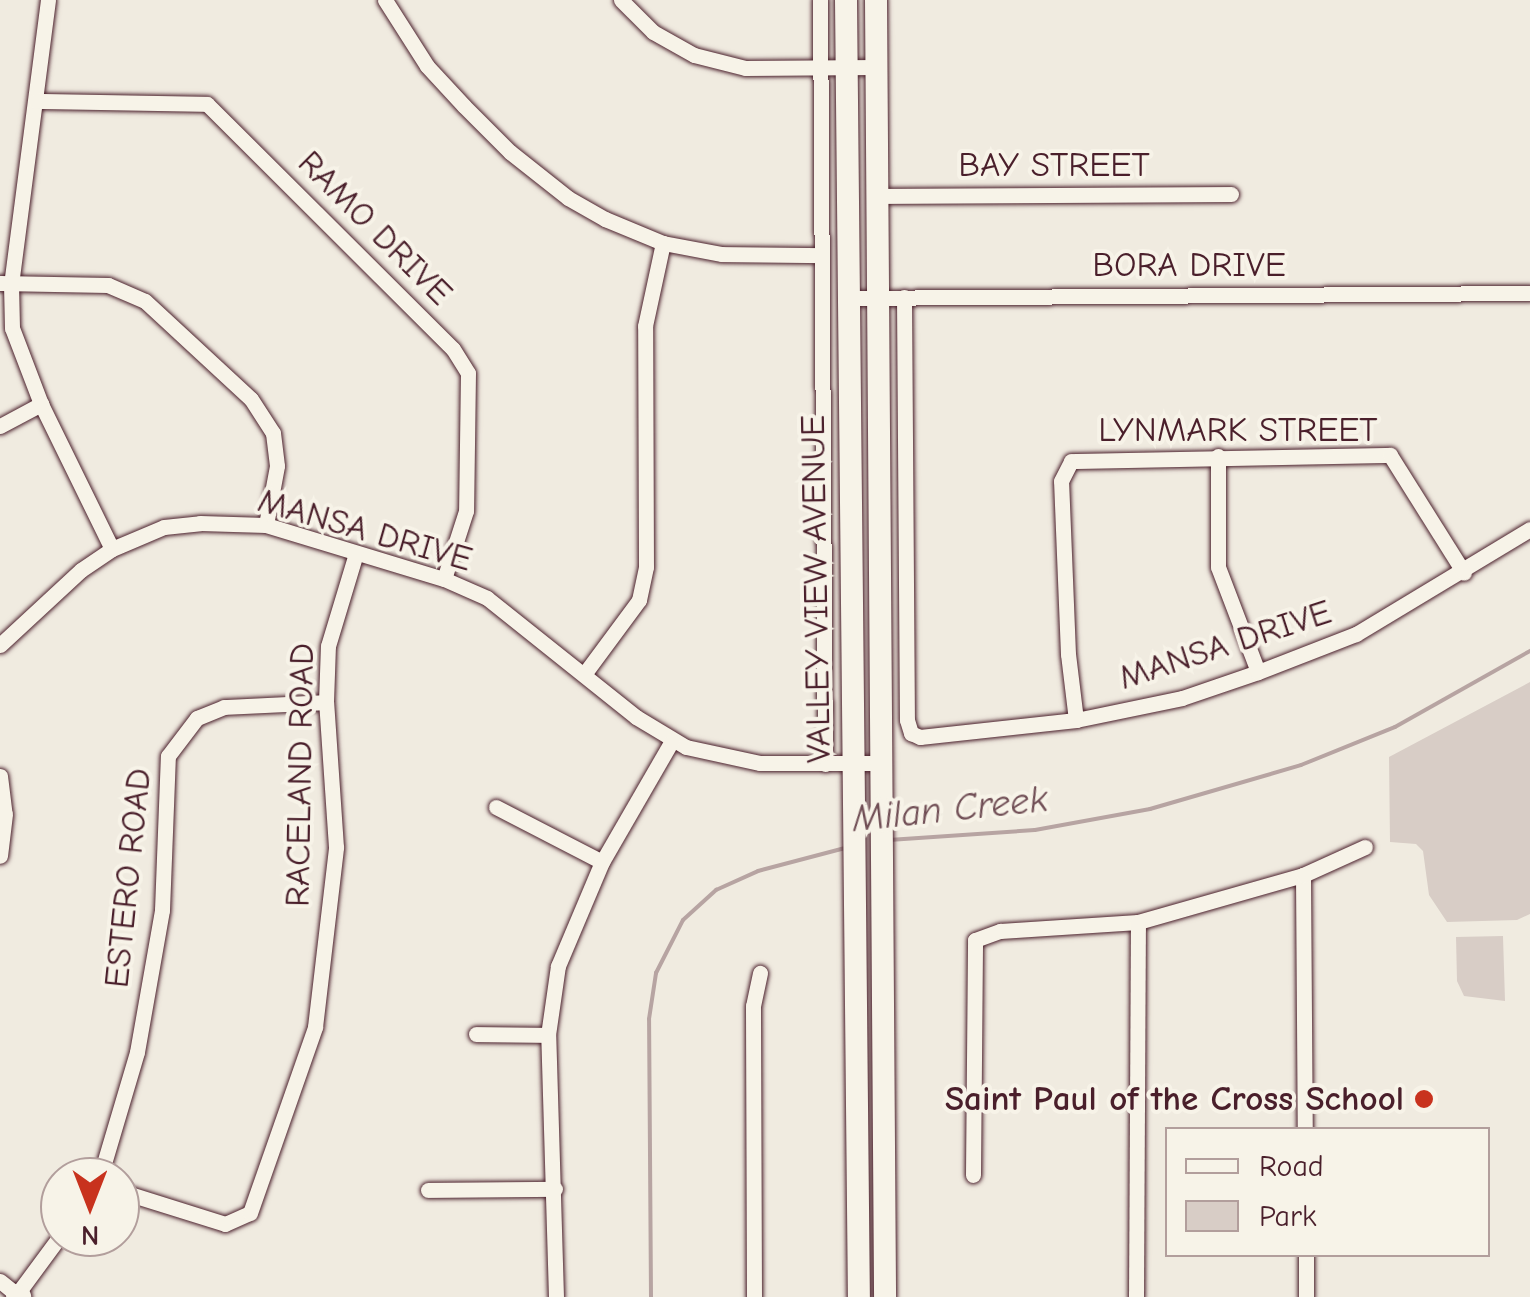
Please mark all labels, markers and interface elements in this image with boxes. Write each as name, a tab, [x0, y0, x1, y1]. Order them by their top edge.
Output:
street label: RAMO DRIVE	[289, 142, 461, 314]
street label: BAY STREET	[958, 144, 1150, 186]
street label: BORA DRIVE	[1092, 244, 1286, 286]
street label: LYNMARK STREET	[1098, 409, 1378, 451]
street label: VALLEY VIEW AVENUE	[792, 415, 840, 763]
street label: MANSA DRIVE	[253, 479, 477, 581]
street label: MANSA DRIVE	[1114, 591, 1336, 699]
street label: RACELAND ROAD	[277, 643, 323, 907]
street label: ESTERO ROAD	[96, 766, 160, 990]
water label: Milan Creek	[850, 777, 1050, 843]
place label: Saint Paul of the Cross School	[945, 1078, 1404, 1120]
marker: Saint Paul of the Cross School	[1413, 1088, 1435, 1110]
legend	[1165, 1127, 1490, 1257]
text: Road	[1259, 1149, 1324, 1184]
north arrow	[40, 1157, 140, 1257]
text: Park	[1259, 1199, 1316, 1234]
text: N	[81, 1219, 99, 1251]

